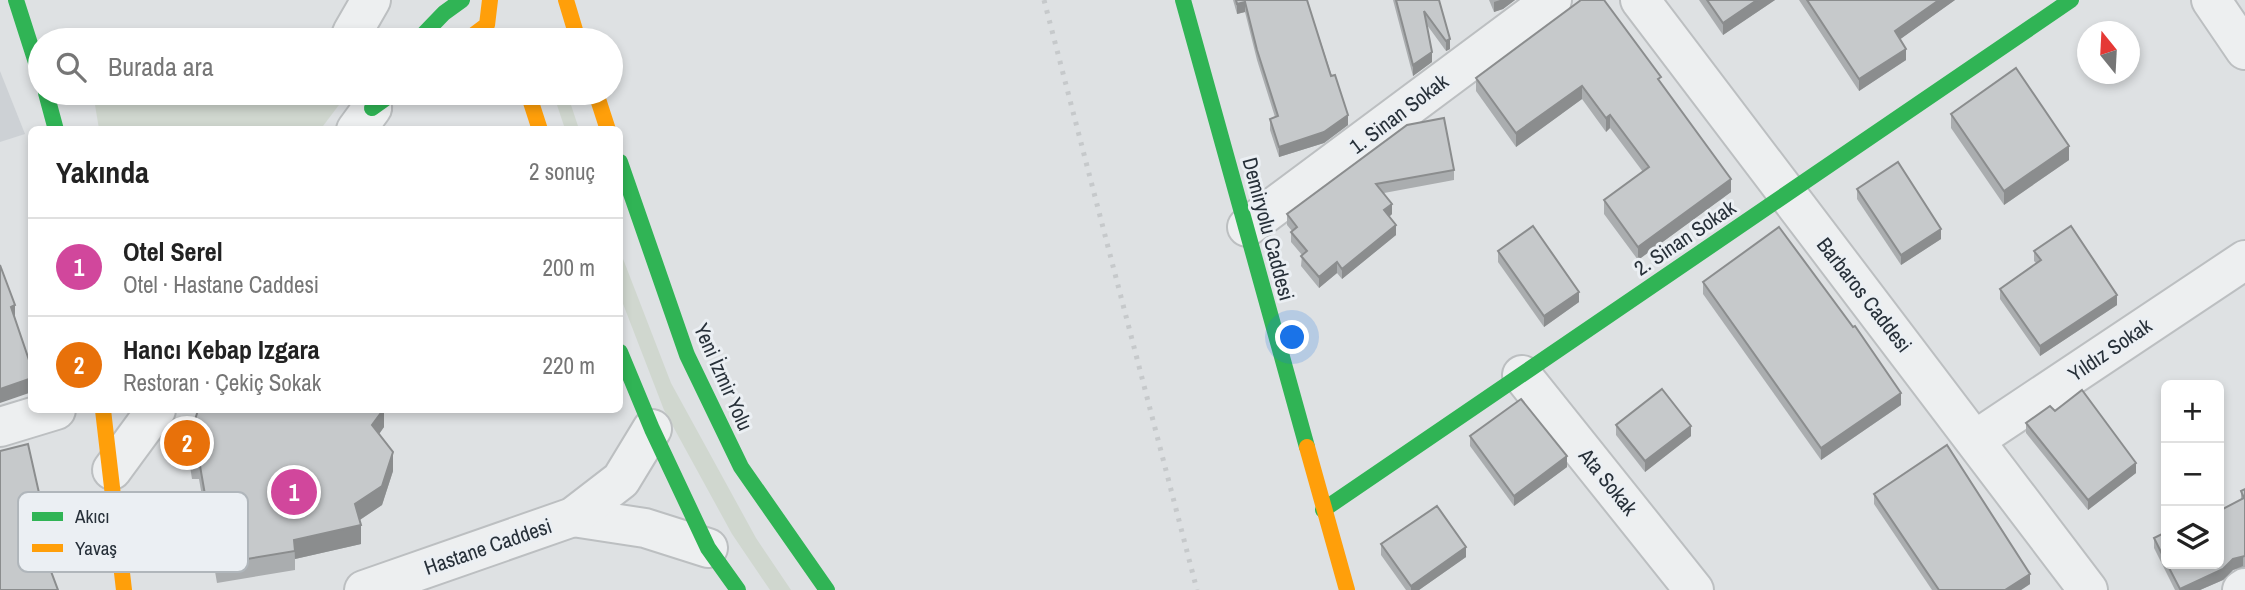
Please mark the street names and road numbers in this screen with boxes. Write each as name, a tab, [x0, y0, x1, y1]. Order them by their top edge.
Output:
street label: 1. Sinan Sokak	[1343, 67, 1454, 160]
street label: Demiryolu Caddesi	[1235, 154, 1302, 304]
street label: 2. Sinan Sokak	[1628, 193, 1742, 282]
street label: Barbaros Caddesi	[1810, 231, 1919, 358]
street label: Yıldız Sokak	[2062, 311, 2158, 388]
street label: Yeni İzmir Yolu	[687, 319, 760, 435]
street label: Ata Sokak	[1572, 441, 1645, 522]
street label: Hastane Caddesi	[420, 511, 555, 582]

